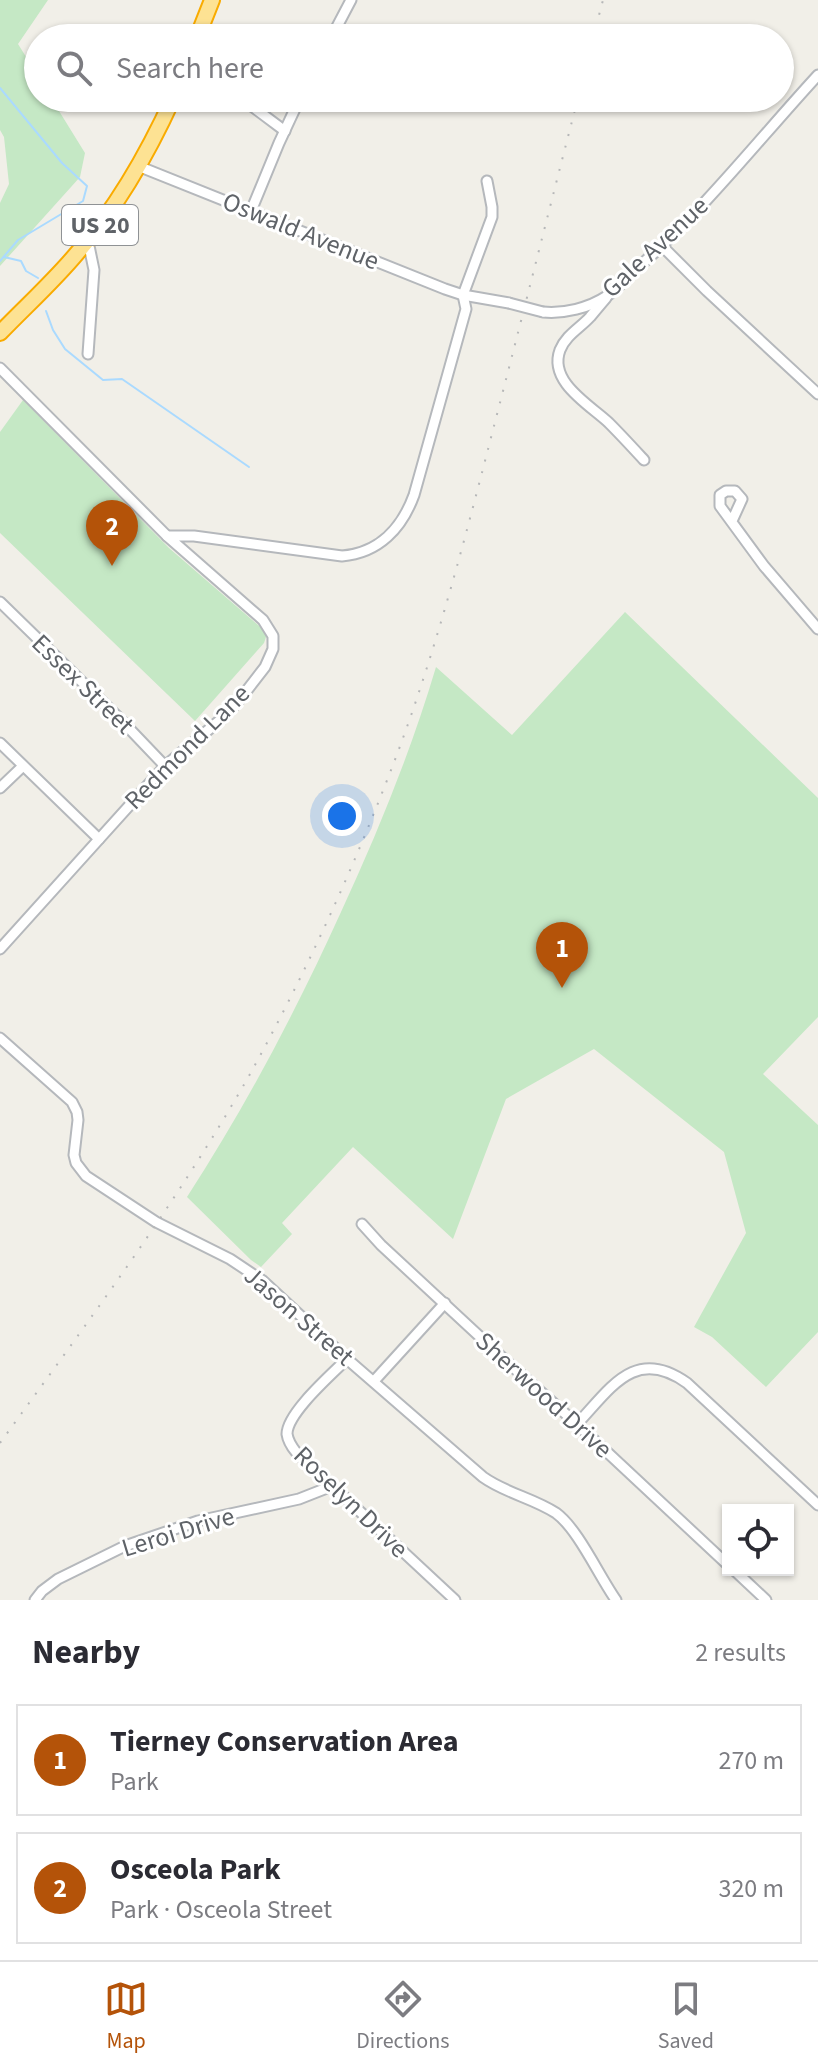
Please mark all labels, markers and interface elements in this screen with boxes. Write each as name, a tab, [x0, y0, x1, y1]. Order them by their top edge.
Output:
search box	[24, 24, 794, 112]
icon: search	[52, 46, 96, 90]
text: Search here	[116, 47, 264, 90]
street label: Oswald Avenue	[217, 183, 385, 279]
street label: Gale Avenue	[593, 188, 717, 306]
road number: US 20	[62, 205, 138, 245]
pin: 2	[86, 500, 138, 566]
street label: Essex Street	[23, 625, 143, 743]
street label: Redmond Lane	[116, 676, 258, 818]
your location	[322, 796, 362, 836]
pin: 1	[536, 922, 588, 988]
street label: Jason Street	[236, 1258, 362, 1374]
street label: Sherwood Drive	[467, 1323, 621, 1467]
street label: Roselyn Drive	[285, 1438, 417, 1566]
street label: Leroi Drive	[117, 1497, 239, 1567]
map controls	[722, 1504, 794, 1576]
button: locate	[722, 1504, 794, 1576]
text: Nearby	[32, 1628, 140, 1677]
text: 2 results	[695, 1634, 786, 1671]
text: Tierney Conservation Area	[110, 1720, 459, 1763]
text: 1	[53, 1742, 67, 1779]
text: 270 m	[718, 1742, 784, 1779]
text: Park	[110, 1763, 159, 1800]
text: Osceola Park	[110, 1848, 281, 1891]
text: 2	[53, 1870, 67, 1907]
text: 320 m	[718, 1870, 784, 1907]
text: Park · Osceola Street	[110, 1891, 332, 1928]
tab: Map	[104, 1977, 148, 2057]
tab: Directions	[356, 1977, 449, 2057]
tab: Saved	[658, 1977, 714, 2057]

